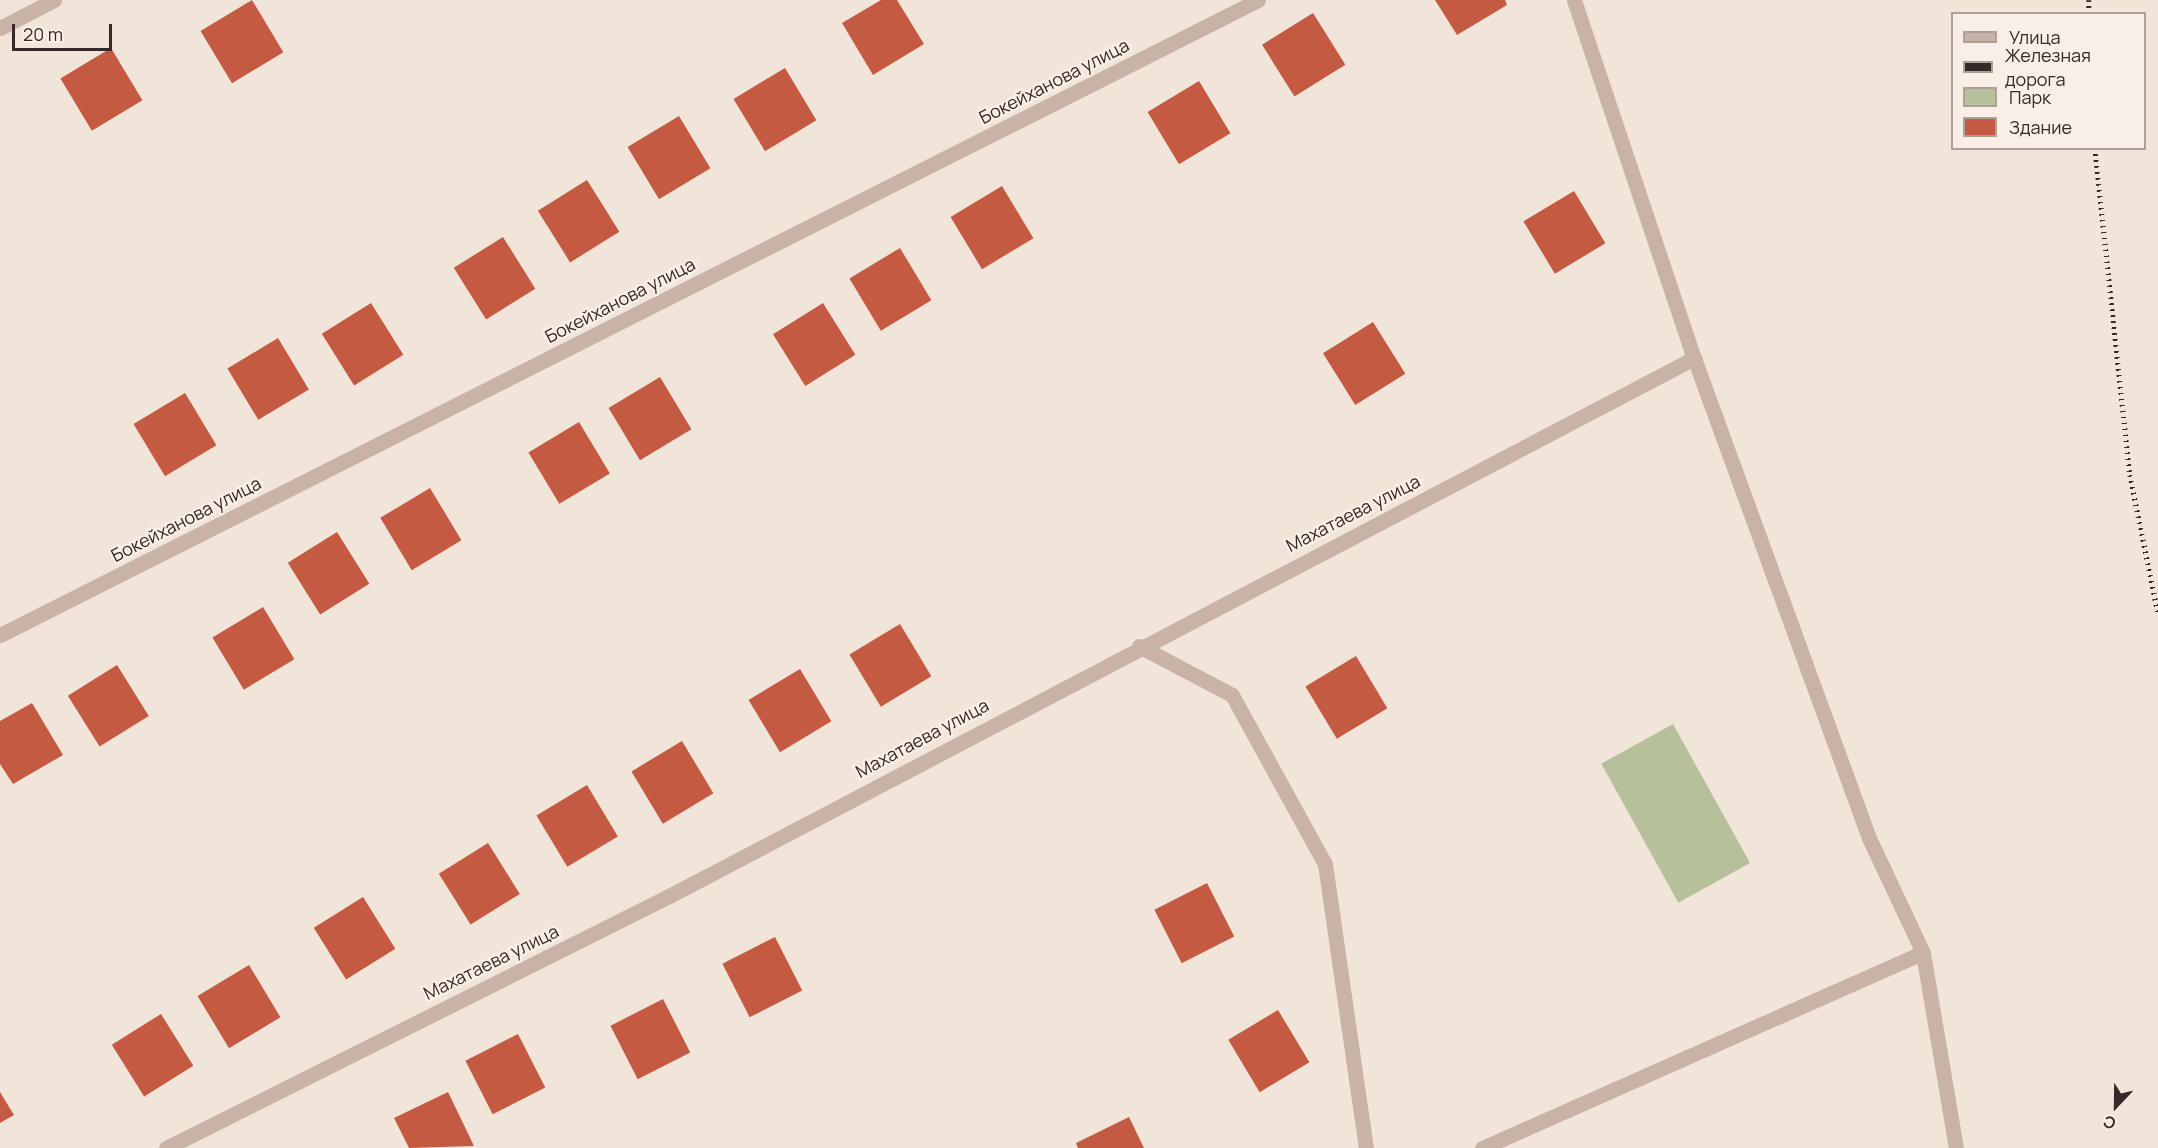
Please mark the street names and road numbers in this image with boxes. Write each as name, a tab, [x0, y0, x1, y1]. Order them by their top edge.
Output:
street label: Бокейханова улица	[975, 34, 1133, 128]
street label: Бокейханова улица	[541, 253, 699, 347]
street label: Махатаева улица	[1282, 470, 1424, 556]
street label: Бокейханова улица	[107, 472, 265, 566]
street label: Махатаева улица	[852, 694, 992, 782]
street label: Махатаева улица	[420, 920, 562, 1004]

